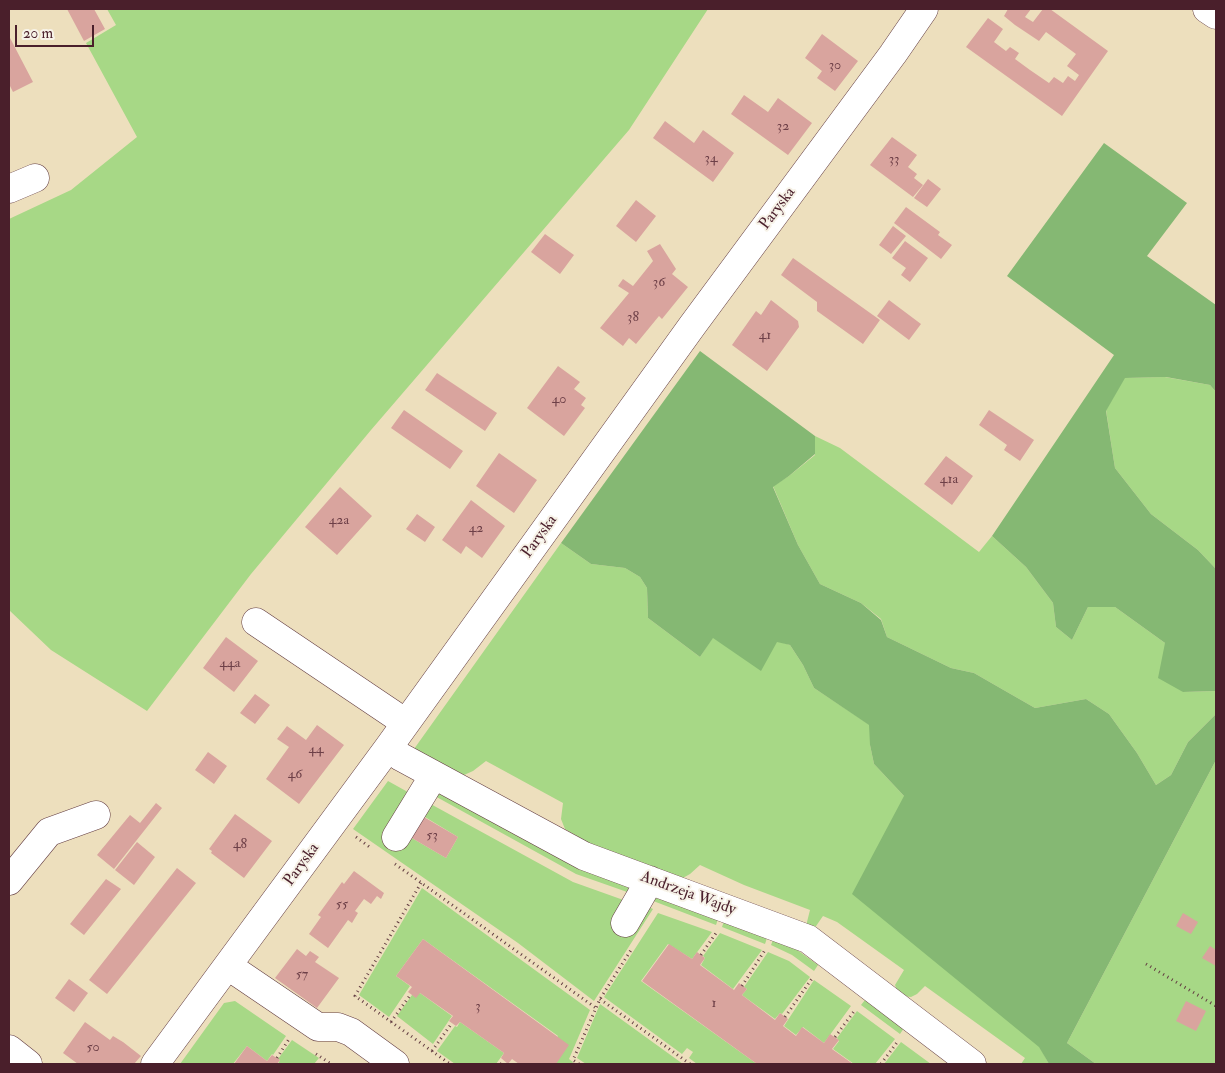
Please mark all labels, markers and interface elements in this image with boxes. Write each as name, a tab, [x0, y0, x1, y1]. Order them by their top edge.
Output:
scale bar	[18, 15, 96, 47]
text: 20 m	[23, 24, 53, 43]
house number: 30	[829, 58, 841, 74]
house number: 32	[777, 119, 789, 135]
house number: 34	[705, 151, 717, 167]
house number: 33	[889, 152, 899, 168]
street label: Paryska	[756, 184, 800, 234]
house number: 36	[653, 275, 665, 291]
house number: 38	[627, 310, 639, 326]
house number: 41	[759, 328, 771, 344]
house number: 40	[552, 392, 566, 408]
house number: 41a	[940, 472, 958, 488]
street label: Paryska	[518, 512, 562, 562]
house number: 42a	[329, 513, 349, 529]
house number: 42	[469, 521, 483, 537]
house number: 44a	[220, 656, 240, 672]
house number: 44	[308, 742, 324, 758]
house number: 46	[288, 767, 302, 783]
house number: 53	[426, 828, 438, 844]
house number: 48	[233, 837, 247, 853]
street label: Paryska	[280, 840, 324, 890]
street label: Andrzeja Wajdy	[638, 868, 738, 920]
house number: 55	[336, 897, 348, 913]
house number: 57	[296, 967, 308, 983]
house number: 1	[712, 996, 716, 1012]
house number: 3	[475, 999, 481, 1015]
house number: 50	[86, 1040, 100, 1056]

